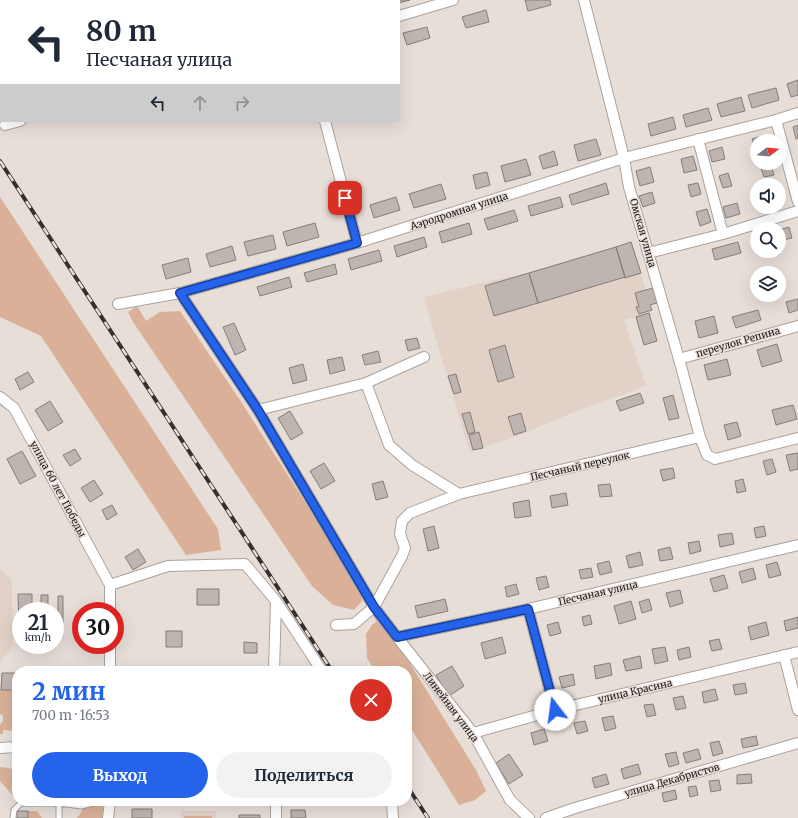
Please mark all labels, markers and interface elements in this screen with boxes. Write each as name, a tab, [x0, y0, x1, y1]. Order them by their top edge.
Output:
text: 80 m	[86, 13, 157, 49]
icon: left	[20, 16, 72, 68]
text: Песчаная улица	[86, 48, 232, 71]
icon: left	[147, 92, 169, 114]
icon: ahead	[189, 92, 211, 114]
icon: right	[231, 92, 253, 114]
north arrow	[750, 134, 786, 170]
map controls	[750, 134, 786, 302]
button: sound	[750, 178, 786, 214]
pin	[328, 181, 362, 215]
icon: arrive	[334, 187, 356, 209]
street label: Аэродромная улица	[408, 189, 510, 233]
street label: Омская улица	[627, 197, 659, 269]
button: search	[750, 222, 786, 258]
button: layers	[750, 266, 786, 302]
street label: переулок Репина	[695, 324, 782, 360]
street label: улица 60 лет Победы	[27, 438, 89, 540]
street label: Песчаный переулок	[529, 448, 632, 484]
street label: Песчаная улица	[557, 577, 640, 608]
speed limit sign: 30	[72, 602, 124, 654]
text: 21	[28, 610, 48, 635]
text: km/h	[25, 631, 51, 644]
street label: Линейная улица	[420, 669, 482, 745]
text: 2 мин	[32, 676, 106, 707]
street label: улица Красина	[597, 676, 674, 706]
button: close	[350, 679, 392, 721]
position arrow	[534, 689, 576, 731]
text: 700 m · 16:53	[32, 707, 110, 724]
button: Выход	[32, 752, 208, 798]
button: Поделиться	[216, 752, 392, 798]
street label: улица Декабристов	[623, 760, 721, 800]

